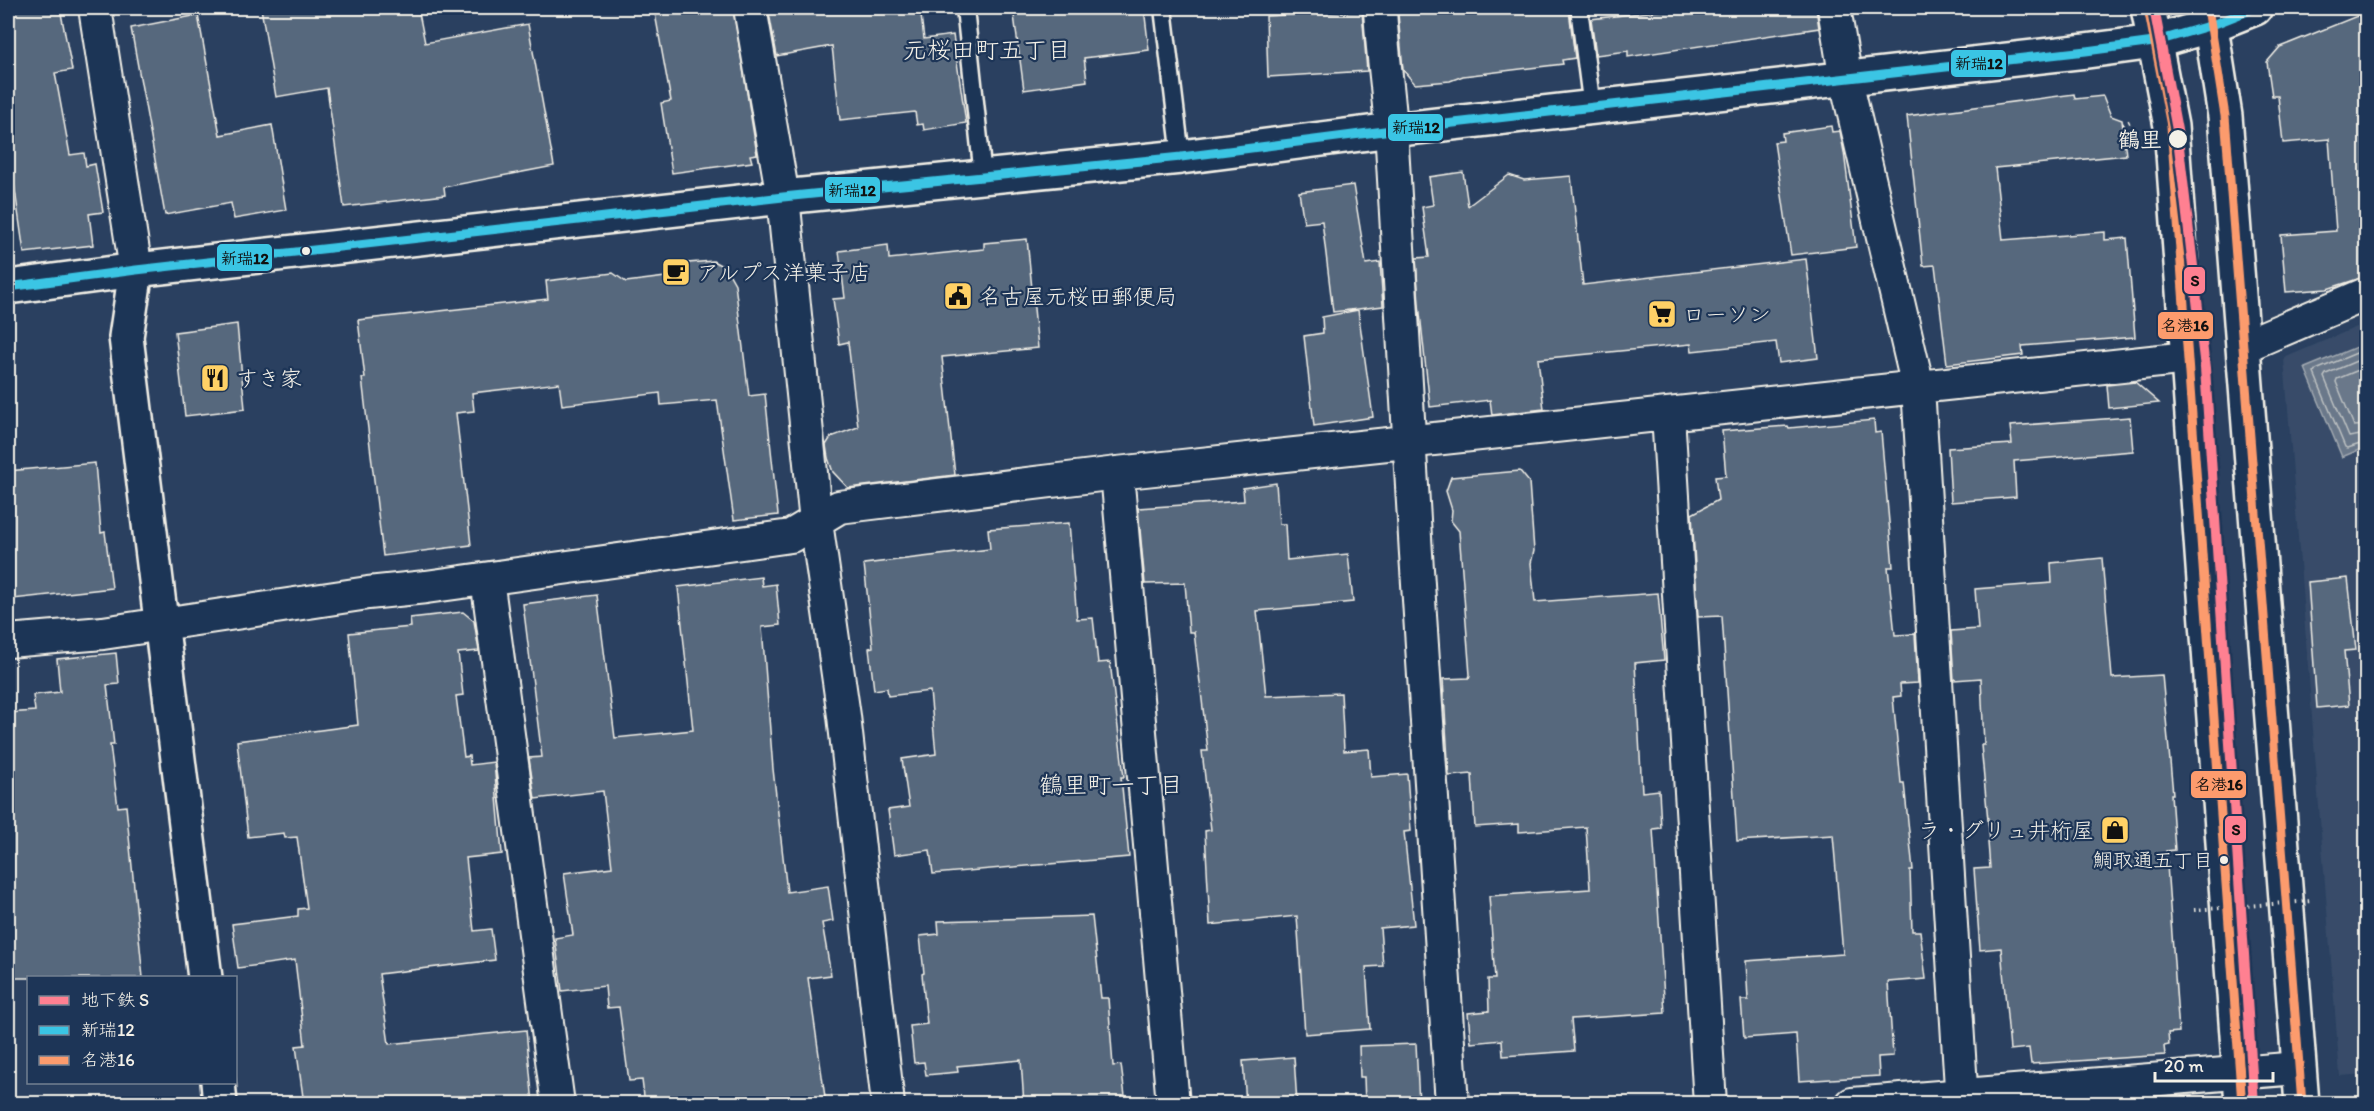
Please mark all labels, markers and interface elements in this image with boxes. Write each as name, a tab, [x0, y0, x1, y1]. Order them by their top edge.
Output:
district label: 元桜田町五丁目	[903, 35, 1071, 64]
line badge: 新瑞12	[1950, 49, 2007, 78]
text: 新瑞12	[1955, 54, 2004, 73]
line badge: 新瑞12	[1387, 113, 1444, 142]
text: 新瑞12	[1392, 118, 1441, 137]
place label: 鶴里	[2118, 126, 2162, 153]
marker: 鶴里	[2167, 128, 2189, 150]
line badge: 新瑞12	[824, 176, 881, 204]
text: 新瑞12	[828, 181, 877, 200]
line badge: 新瑞12	[216, 243, 273, 272]
unlabelled marker	[300, 245, 312, 257]
text: 新瑞12	[221, 249, 270, 268]
cafe icon: アルプス洋菓子店	[660, 256, 692, 288]
place label: アルプス洋菓子店	[697, 259, 871, 286]
line badge: S	[2183, 266, 2206, 295]
text: S	[2191, 271, 2200, 290]
public building icon: 名古屋元桜田郵便局	[942, 280, 974, 312]
place label: 名古屋元桜田郵便局	[979, 283, 1177, 310]
supermarket icon: ローソン	[1646, 298, 1678, 330]
place label: ローソン	[1683, 301, 1771, 328]
line badge: 名港16	[2157, 311, 2214, 340]
text: 名港16	[2161, 316, 2209, 335]
restaurant icon: すき家	[199, 362, 231, 394]
place label: すき家	[236, 365, 302, 392]
district label: 鶴里町一丁目	[1039, 770, 1183, 799]
line badge: 名港16	[2190, 770, 2247, 799]
text: 名港16	[2195, 775, 2243, 794]
shop icon: ラ・グリュ井桁屋	[2099, 814, 2131, 846]
line badge: S	[2224, 815, 2247, 844]
place label: ラ・グリュ井桁屋	[1918, 817, 2094, 844]
text: S	[2232, 820, 2241, 839]
place label: 鯛取通五丁目	[2093, 848, 2213, 872]
marker: 鯛取通五丁目	[2218, 854, 2230, 866]
legend	[27, 976, 237, 1084]
text: 地下鉄 S	[81, 989, 149, 1011]
text: 新瑞12	[81, 1019, 135, 1041]
scale bar	[2155, 1045, 2274, 1083]
text: 名港16	[81, 1049, 135, 1071]
text: 20 m	[2164, 1055, 2204, 1077]

